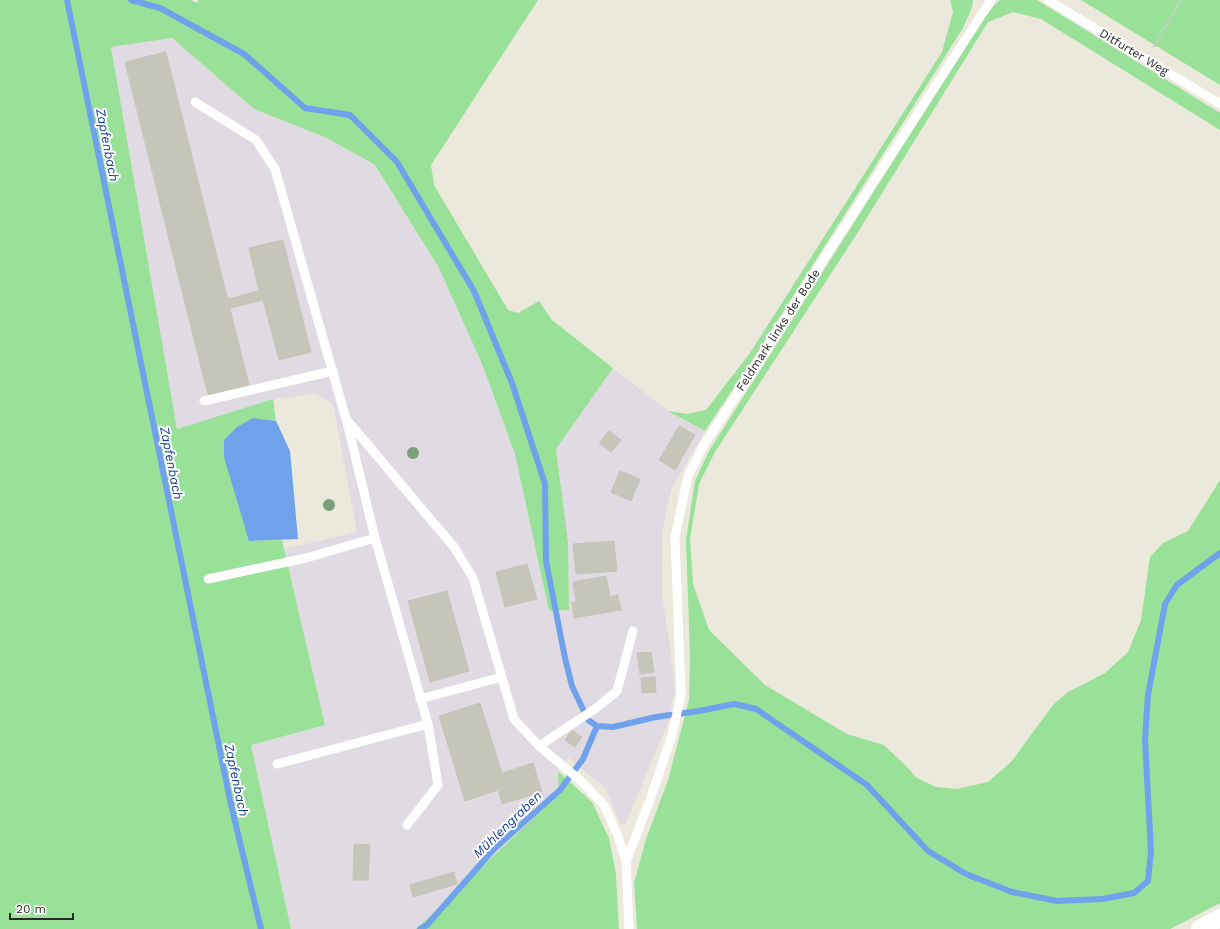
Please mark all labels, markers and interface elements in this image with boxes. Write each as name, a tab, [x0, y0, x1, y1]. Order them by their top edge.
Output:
street label: Ditfurter Weg	[1097, 26, 1172, 78]
water label: Zapfenbach	[93, 106, 122, 183]
street label: Feldmark links der Bode	[733, 266, 823, 394]
water label: Zapfenbach	[157, 424, 186, 501]
water label: Zapfenbach	[221, 741, 252, 818]
water label: Mühlengraben	[470, 788, 545, 861]
scale bar	[10, 895, 73, 921]
text: 20 m	[16, 902, 46, 916]

